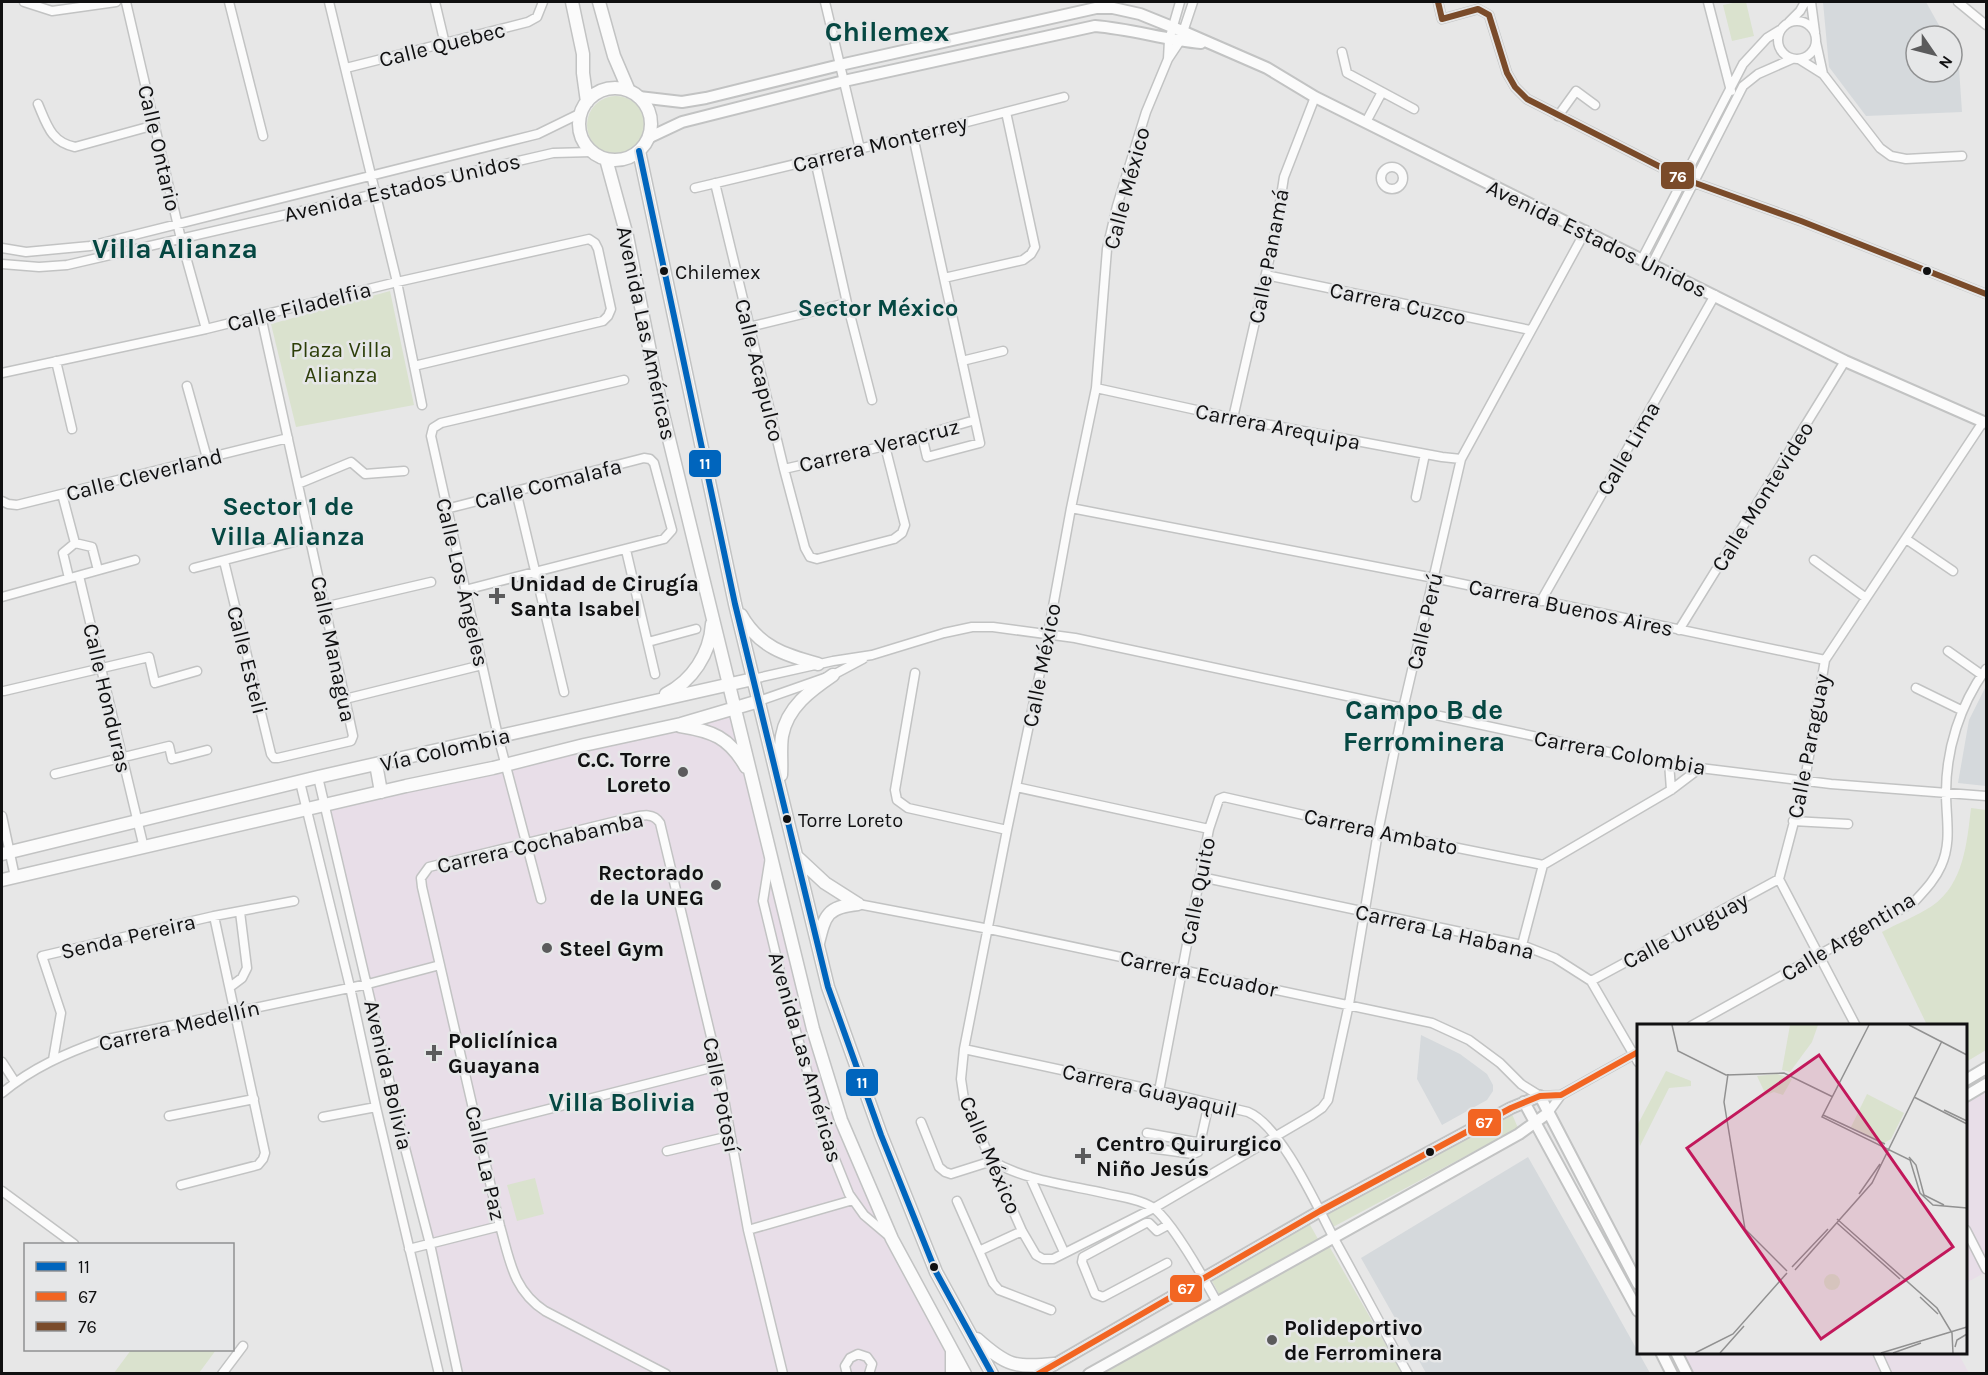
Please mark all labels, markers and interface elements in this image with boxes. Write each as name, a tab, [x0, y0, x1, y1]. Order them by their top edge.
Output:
district label: Chilemex	[825, 15, 950, 48]
street label: Calle Quebec	[376, 17, 508, 73]
north arrow	[1904, 24, 1964, 84]
text: N	[1935, 52, 1957, 72]
street label: Calle Ontario	[132, 83, 186, 214]
street label: Carrera Monterrey	[790, 110, 970, 178]
street label: Calle México	[1098, 124, 1156, 252]
street label: Avenida Estados Unidos	[282, 148, 523, 228]
line badge: 76	[1660, 161, 1695, 190]
text: 76	[1669, 167, 1687, 186]
street label: Avenida Estados Unidos	[1482, 174, 1711, 304]
street label: Calle Panamá	[1243, 187, 1295, 326]
street label: Avenida Las Américas	[611, 224, 681, 443]
district label: Villa Alianza	[92, 232, 258, 265]
place label: Chilemex	[675, 261, 760, 284]
marker: Chilemex	[658, 265, 670, 277]
unlabelled marker	[1921, 265, 1933, 277]
street label: Calle Filadelfia	[225, 277, 374, 337]
street label: Carrera Cuzco	[1327, 277, 1468, 331]
district label: Sector México	[798, 294, 958, 322]
street label: Calle Acapulco	[729, 296, 789, 444]
park label: Plaza Villa Alianza	[290, 337, 392, 388]
street label: Calle Lima	[1592, 397, 1666, 500]
street label: Carrera Arequipa	[1193, 398, 1363, 456]
street label: Carrera Veracruz	[796, 413, 962, 478]
street label: Calle Montevideo	[1706, 417, 1819, 576]
street label: Calle Cleverland	[63, 443, 225, 507]
line badge: 11	[688, 449, 722, 478]
street label: Calle Comalafa	[472, 453, 624, 515]
text: 11	[699, 454, 711, 473]
district label: Sector 1 de Villa Alianza	[211, 491, 365, 552]
street label: Calle Los Ángeles	[430, 495, 495, 669]
street label: Calle Perú	[1401, 570, 1449, 672]
place label: Unidad de Cirugía Santa Isabel	[510, 571, 699, 622]
street label: Calle Managua	[305, 574, 361, 725]
street label: Carrera Buenos Aires	[1466, 574, 1675, 642]
marker: Unidad de Cirugía Santa Isabel	[488, 587, 506, 605]
street label: Calle México	[1017, 601, 1067, 729]
street label: Calle Esteli	[221, 603, 273, 717]
street label: Calle Honduras	[77, 621, 137, 775]
street label: Calle Paraguay	[1782, 672, 1836, 821]
district label: Campo B de Ferrominera	[1343, 693, 1505, 758]
street label: Vía Colombia	[378, 722, 513, 778]
street label: Carrera Colombia	[1532, 725, 1708, 781]
place label: C.C. Torre Loreto	[577, 747, 671, 798]
marker: C.C. Torre Loreto	[676, 765, 690, 779]
street label: Carrera Ambato	[1301, 803, 1460, 861]
street label: Carrera Cochabamba	[434, 807, 646, 879]
place label: Torre Loreto	[798, 809, 903, 832]
marker: Torre Loreto	[781, 813, 793, 825]
street label: Calle Quito	[1175, 835, 1221, 947]
place label: Rectorado de la UNEG	[589, 860, 704, 911]
marker: Rectorado de la UNEG	[709, 878, 723, 892]
street label: Calle Uruguay	[1618, 887, 1753, 975]
street label: Calle Argentina	[1777, 887, 1920, 987]
street label: Carrera La Habana	[1353, 899, 1537, 965]
street label: Senda Pereira	[58, 909, 198, 965]
place label: Steel Gym	[559, 936, 664, 962]
marker: Steel Gym	[540, 941, 554, 955]
street label: Carrera Ecuador	[1118, 945, 1280, 1003]
street label: Avenida Las Américas	[763, 949, 848, 1166]
street label: Carrera Medellín	[96, 995, 262, 1057]
street label: Avenida Bolivia	[358, 998, 418, 1153]
inset map	[1637, 1024, 1967, 1354]
place label: Policlínica Guayana	[448, 1028, 558, 1079]
street label: Calle Potosí	[697, 1035, 745, 1156]
marker: Policlínica Guayana	[425, 1044, 443, 1062]
street label: Carrera Guayaquil	[1060, 1058, 1240, 1124]
line badge: 11	[845, 1068, 879, 1097]
text: 11	[856, 1073, 868, 1092]
district label: Villa Bolivia	[548, 1087, 696, 1118]
street label: Calle México	[954, 1093, 1027, 1218]
street label: Calle La Paz	[459, 1103, 511, 1223]
line badge: 67	[1467, 1108, 1502, 1137]
text: 67	[1475, 1113, 1493, 1132]
place label: Centro Quirurgico Niño Jesús	[1096, 1131, 1282, 1182]
unlabelled marker	[1424, 1146, 1436, 1158]
marker: Centro Quirurgico Niño Jesús	[1074, 1147, 1092, 1165]
legend	[24, 1243, 234, 1351]
text: 11	[78, 1256, 90, 1278]
unlabelled marker	[928, 1261, 940, 1273]
line badge: 67	[1169, 1274, 1203, 1303]
text: 67	[1177, 1279, 1195, 1298]
text: 67	[78, 1286, 97, 1308]
place label: Polideportivo de Ferrominera	[1284, 1315, 1442, 1366]
text: 76	[78, 1316, 97, 1338]
marker: Polideportivo de Ferrominera	[1265, 1333, 1279, 1347]

